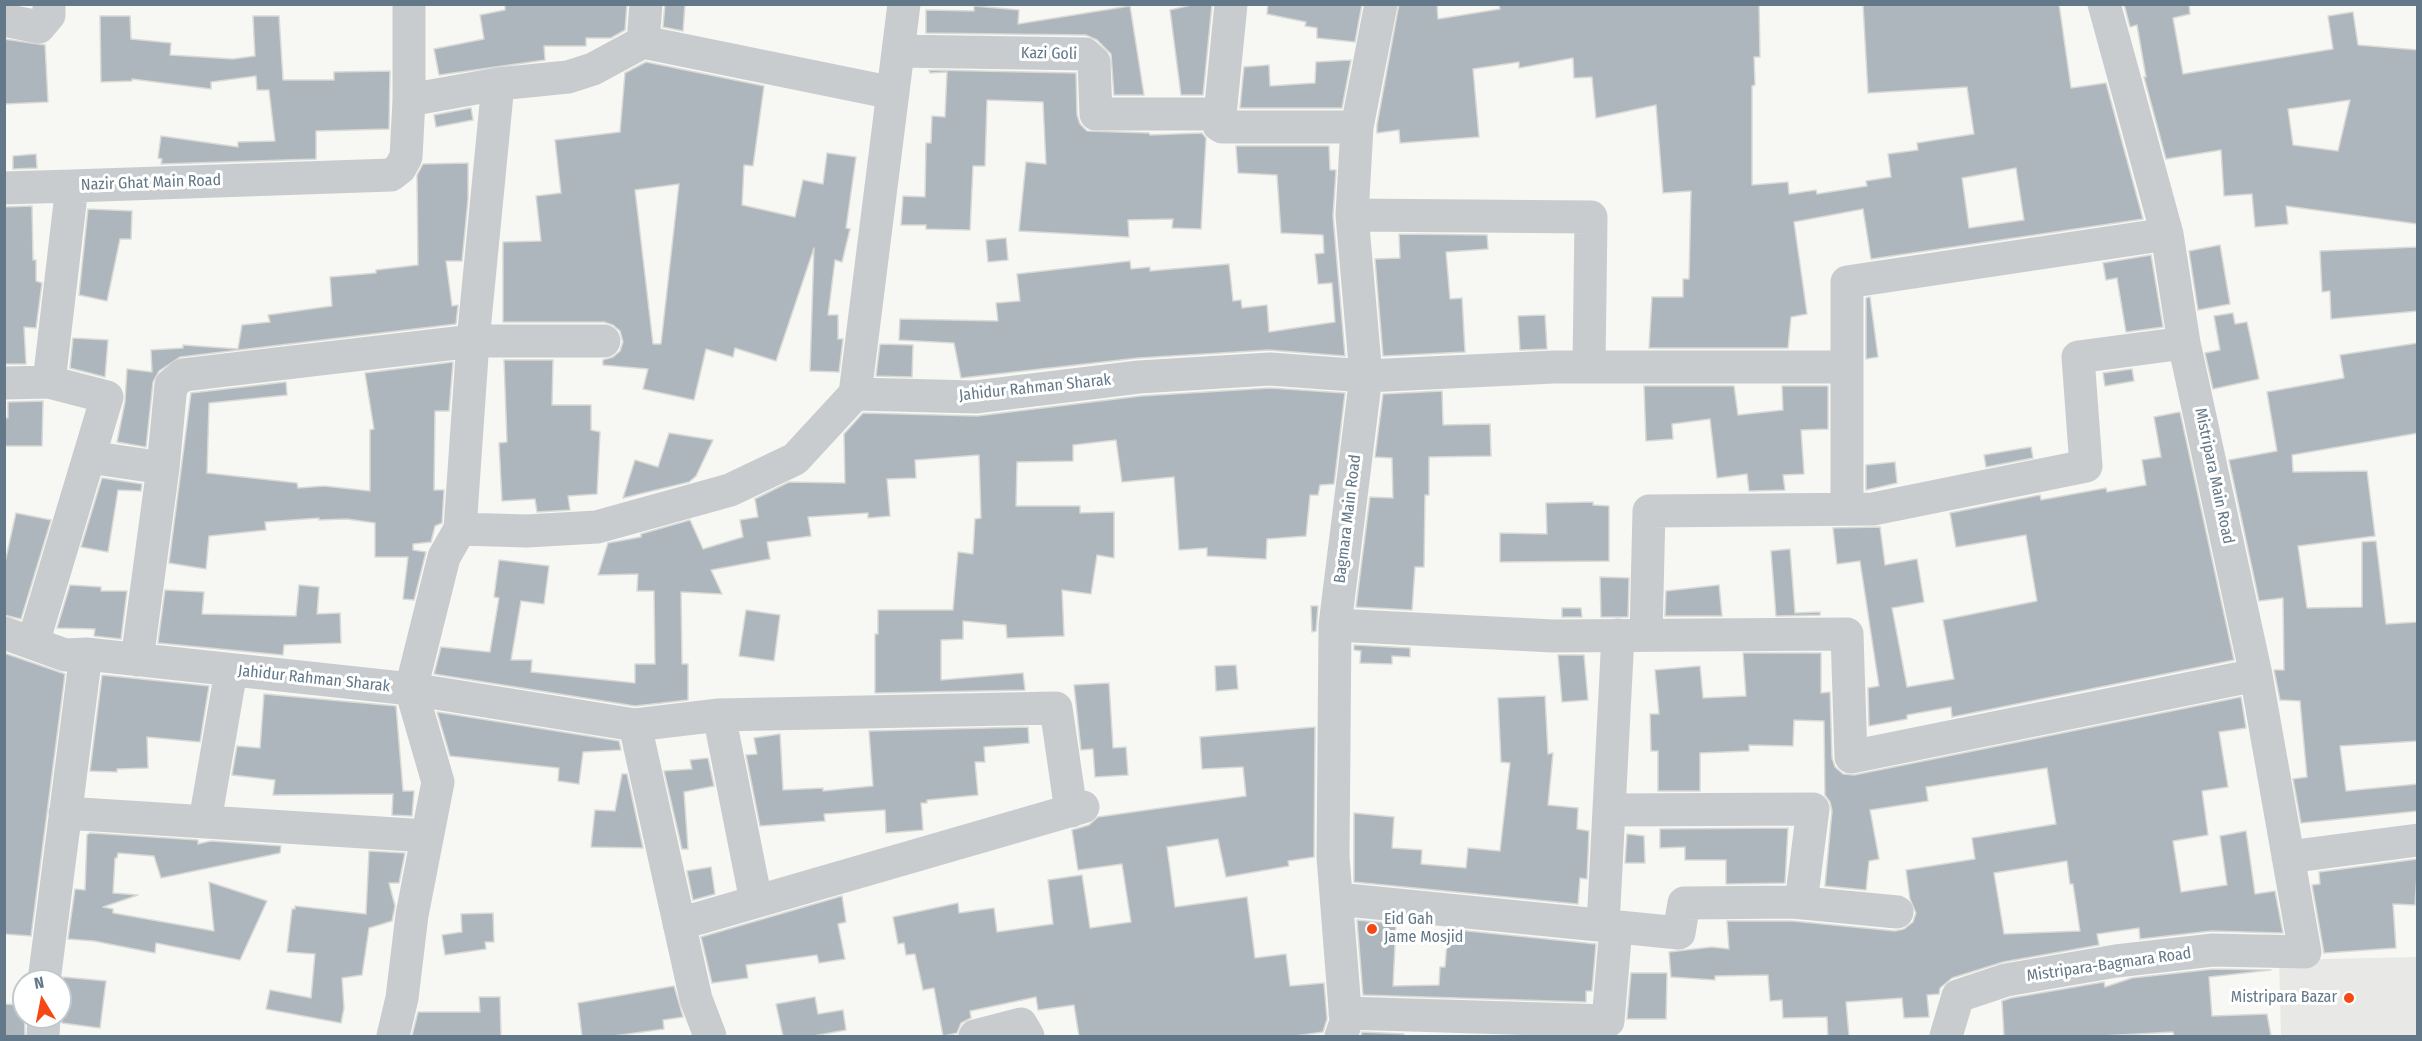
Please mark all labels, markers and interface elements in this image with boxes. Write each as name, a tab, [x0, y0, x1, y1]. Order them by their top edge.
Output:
street label: Kazi Goli	[1021, 44, 1077, 64]
street label: Nazir Ghat Main Road	[81, 171, 221, 195]
street label: Jahidur Rahman Sharak	[958, 370, 1112, 406]
street label: Mistripara Main Road	[2190, 406, 2238, 546]
street label: Bagmara Main Road	[1331, 454, 1365, 584]
street label: Jahidur Rahman Sharak	[237, 661, 391, 697]
place label: Eid Gah Jame Mosjid	[1384, 910, 1463, 948]
marker: Eid Gah Jame Mosjid	[1365, 922, 1379, 936]
street label: Mistripara-Bagmara Road	[2026, 944, 2192, 986]
north arrow	[12, 969, 72, 1029]
text: N	[33, 973, 46, 993]
place label: Mistripara Bazar	[2231, 988, 2337, 1008]
marker: Mistripara Bazar	[2342, 991, 2356, 1005]

